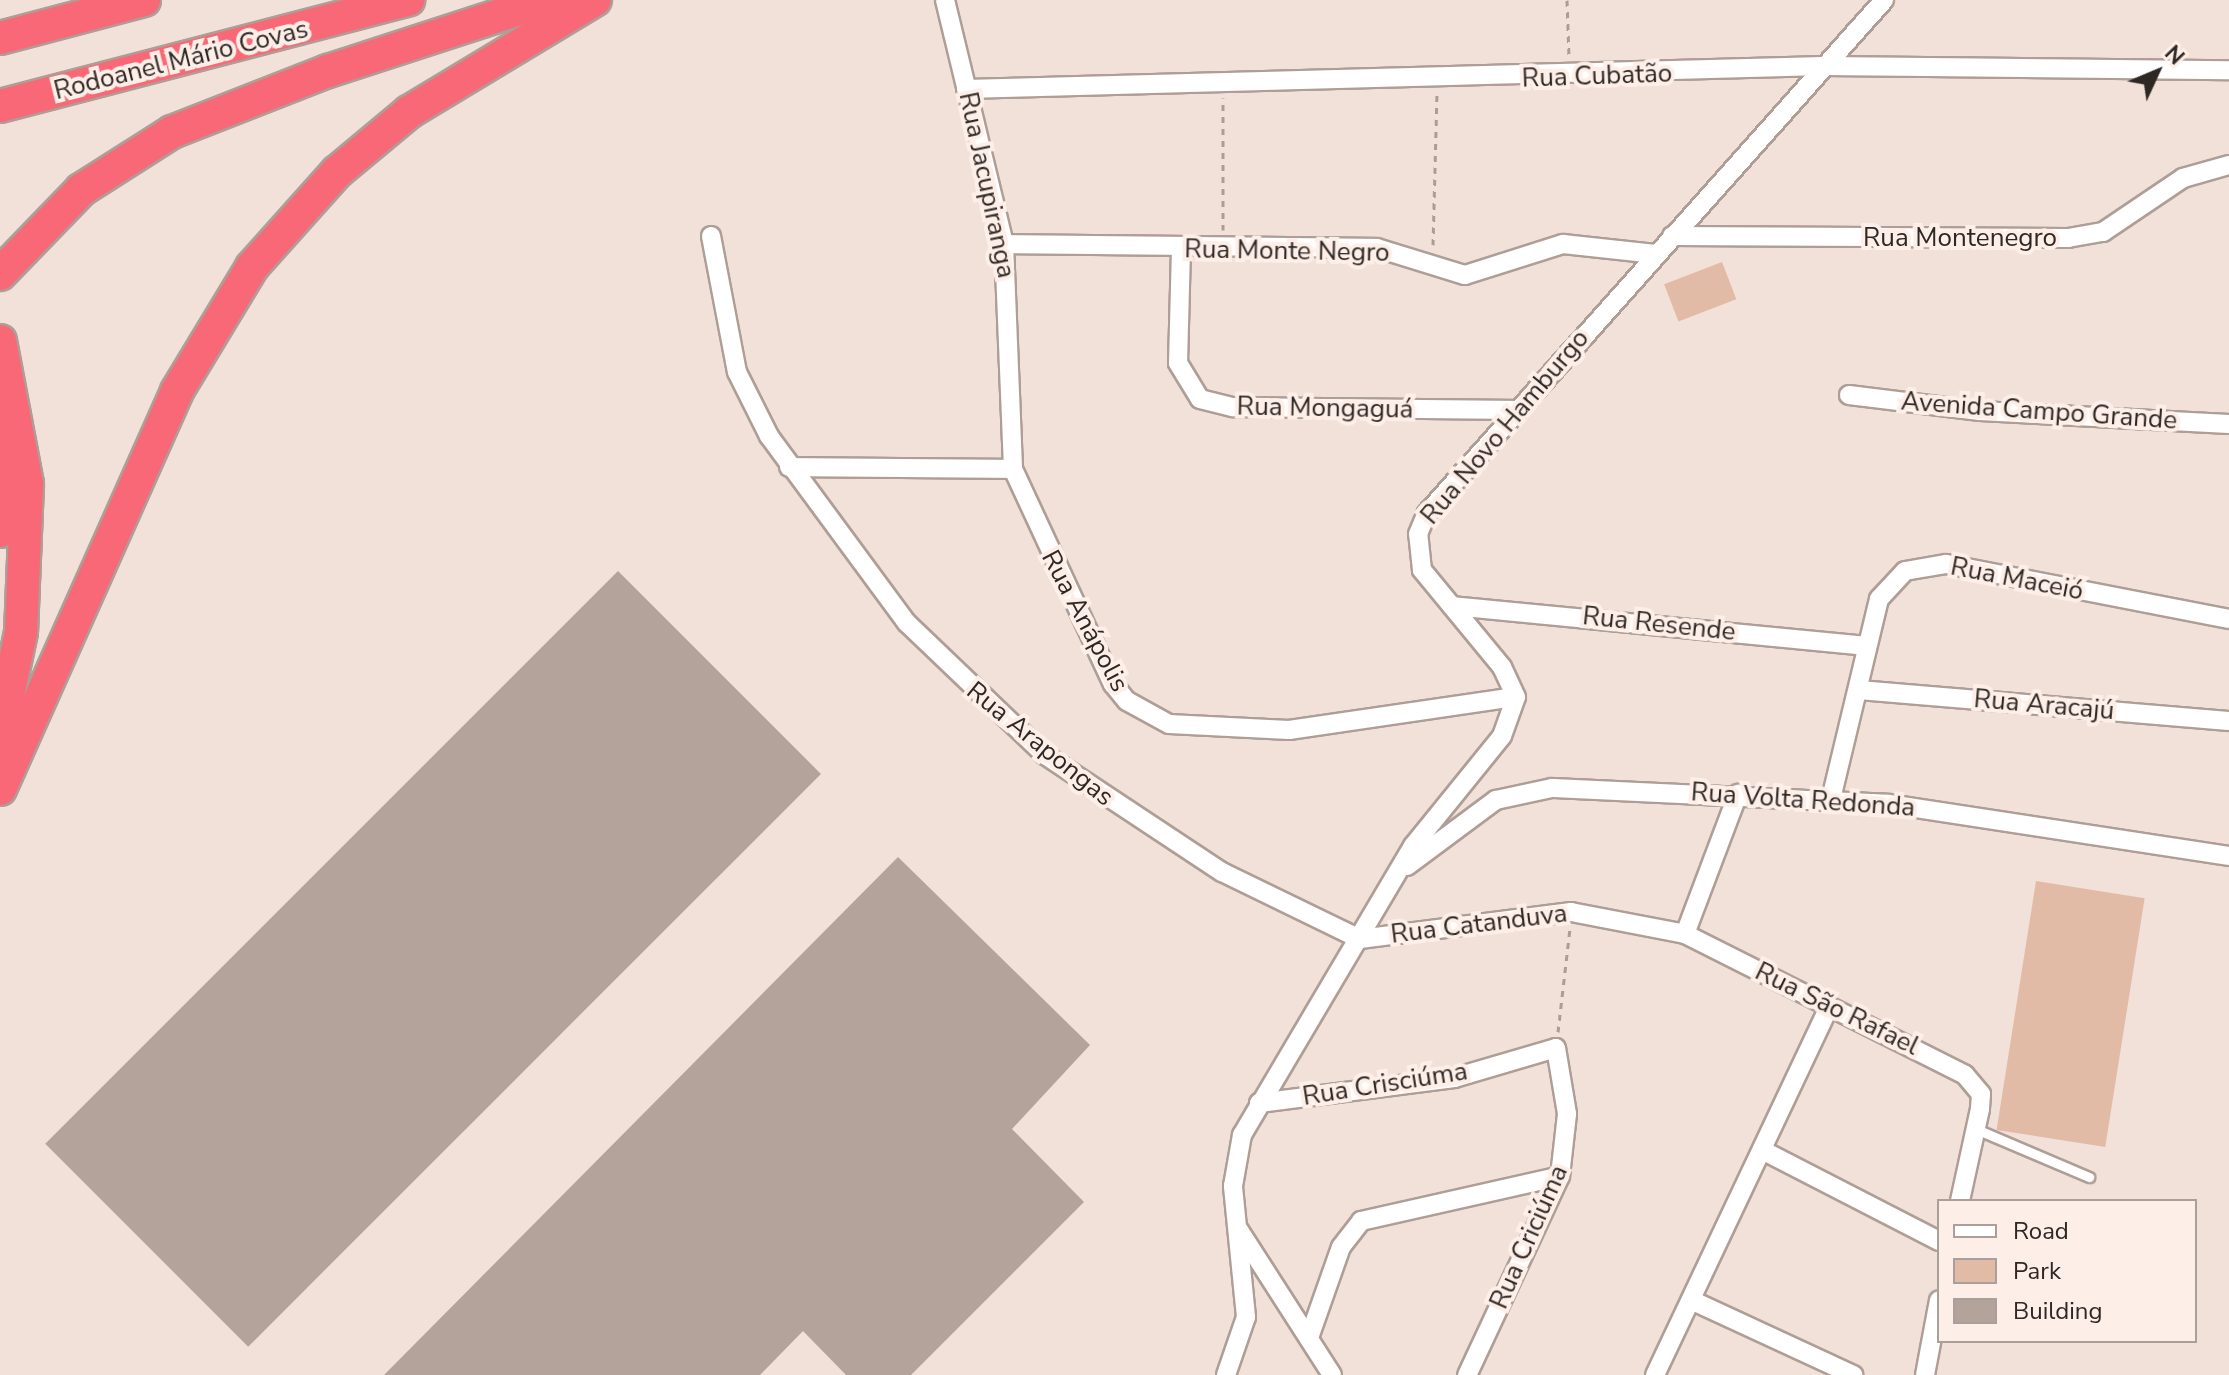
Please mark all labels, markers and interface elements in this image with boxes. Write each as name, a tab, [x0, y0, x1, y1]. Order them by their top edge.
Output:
street label: Rodoanel Mário Covas	[51, 13, 311, 107]
north arrow	[2117, 32, 2197, 112]
text: N	[2158, 39, 2191, 72]
street label: Rua Cubatão	[1521, 58, 1673, 94]
street label: Rua Jacupiranga	[952, 89, 1022, 281]
street label: Rua Montenegro	[1863, 222, 2057, 254]
street label: Rua Monte Negro	[1184, 234, 1390, 268]
street label: Rua Novo Hamburgo	[1414, 323, 1596, 531]
street label: Avenida Campo Grande	[1900, 386, 2178, 436]
street label: Rua Mongaguá	[1236, 391, 1414, 425]
street label: Rua Anápolis	[1035, 545, 1135, 697]
street label: Rua Maceió	[1948, 551, 2086, 607]
street label: Rua Resende	[1581, 600, 1737, 648]
street label: Rua Arapongas	[960, 675, 1120, 813]
street label: Rua Aracajú	[1973, 683, 2115, 727]
street label: Rua Volta Redonda	[1690, 777, 1916, 823]
street label: Rua Catanduva	[1389, 898, 1569, 950]
street label: Rua São Rafael	[1750, 956, 1924, 1062]
street label: Rua Crisciúma	[1300, 1056, 1470, 1112]
street label: Rua Criciúma	[1483, 1160, 1575, 1314]
legend	[1937, 1199, 2197, 1343]
text: Road	[2013, 1215, 2069, 1247]
text: Park	[2013, 1255, 2061, 1287]
text: Building	[2013, 1295, 2103, 1327]

